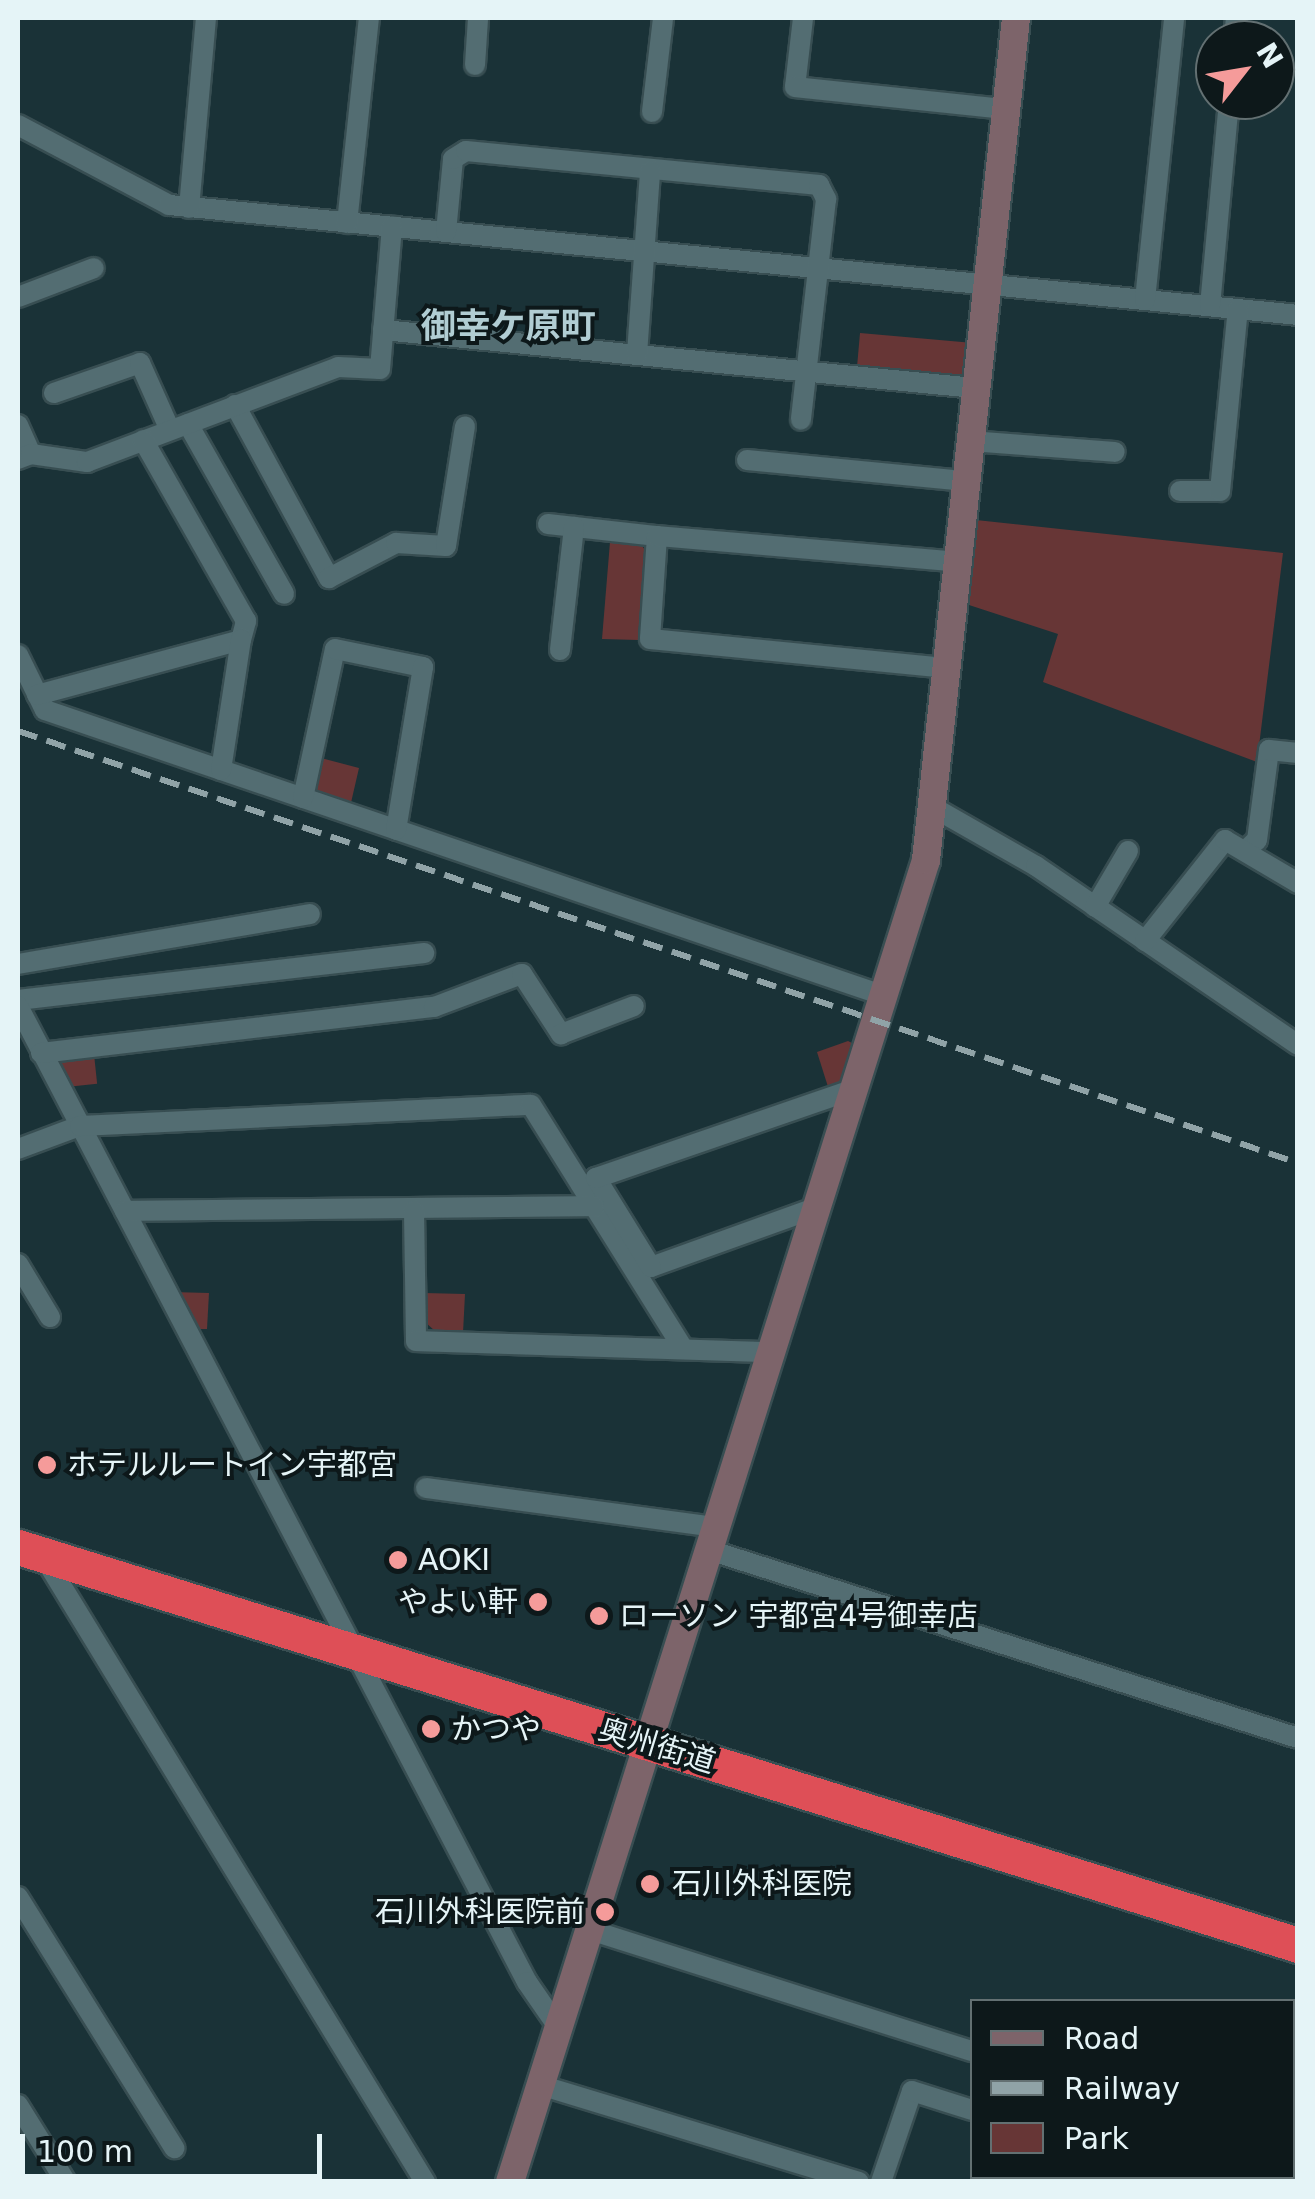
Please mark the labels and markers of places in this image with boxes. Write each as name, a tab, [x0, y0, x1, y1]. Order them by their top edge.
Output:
place label: ホテルルートイン宇都宮	[67, 1447, 397, 1483]
marker: ホテルルートイン宇都宮	[36, 1454, 58, 1476]
place label: AOKI	[418, 1542, 490, 1578]
marker: AOKI	[387, 1549, 409, 1571]
place label: やよい軒	[398, 1584, 518, 1620]
marker: やよい軒	[527, 1591, 549, 1613]
place label: ローソン 宇都宮4号御幸店	[619, 1598, 978, 1634]
marker: ローソン 宇都宮4号御幸店	[588, 1605, 610, 1627]
place label: かつや	[451, 1711, 541, 1747]
marker: かつや	[420, 1718, 442, 1740]
place label: 石川外科医院	[672, 1866, 852, 1902]
marker: 石川外科医院	[637, 1871, 663, 1897]
place label: 石川外科医院前	[375, 1894, 585, 1930]
marker: 石川外科医院前	[594, 1901, 616, 1923]

